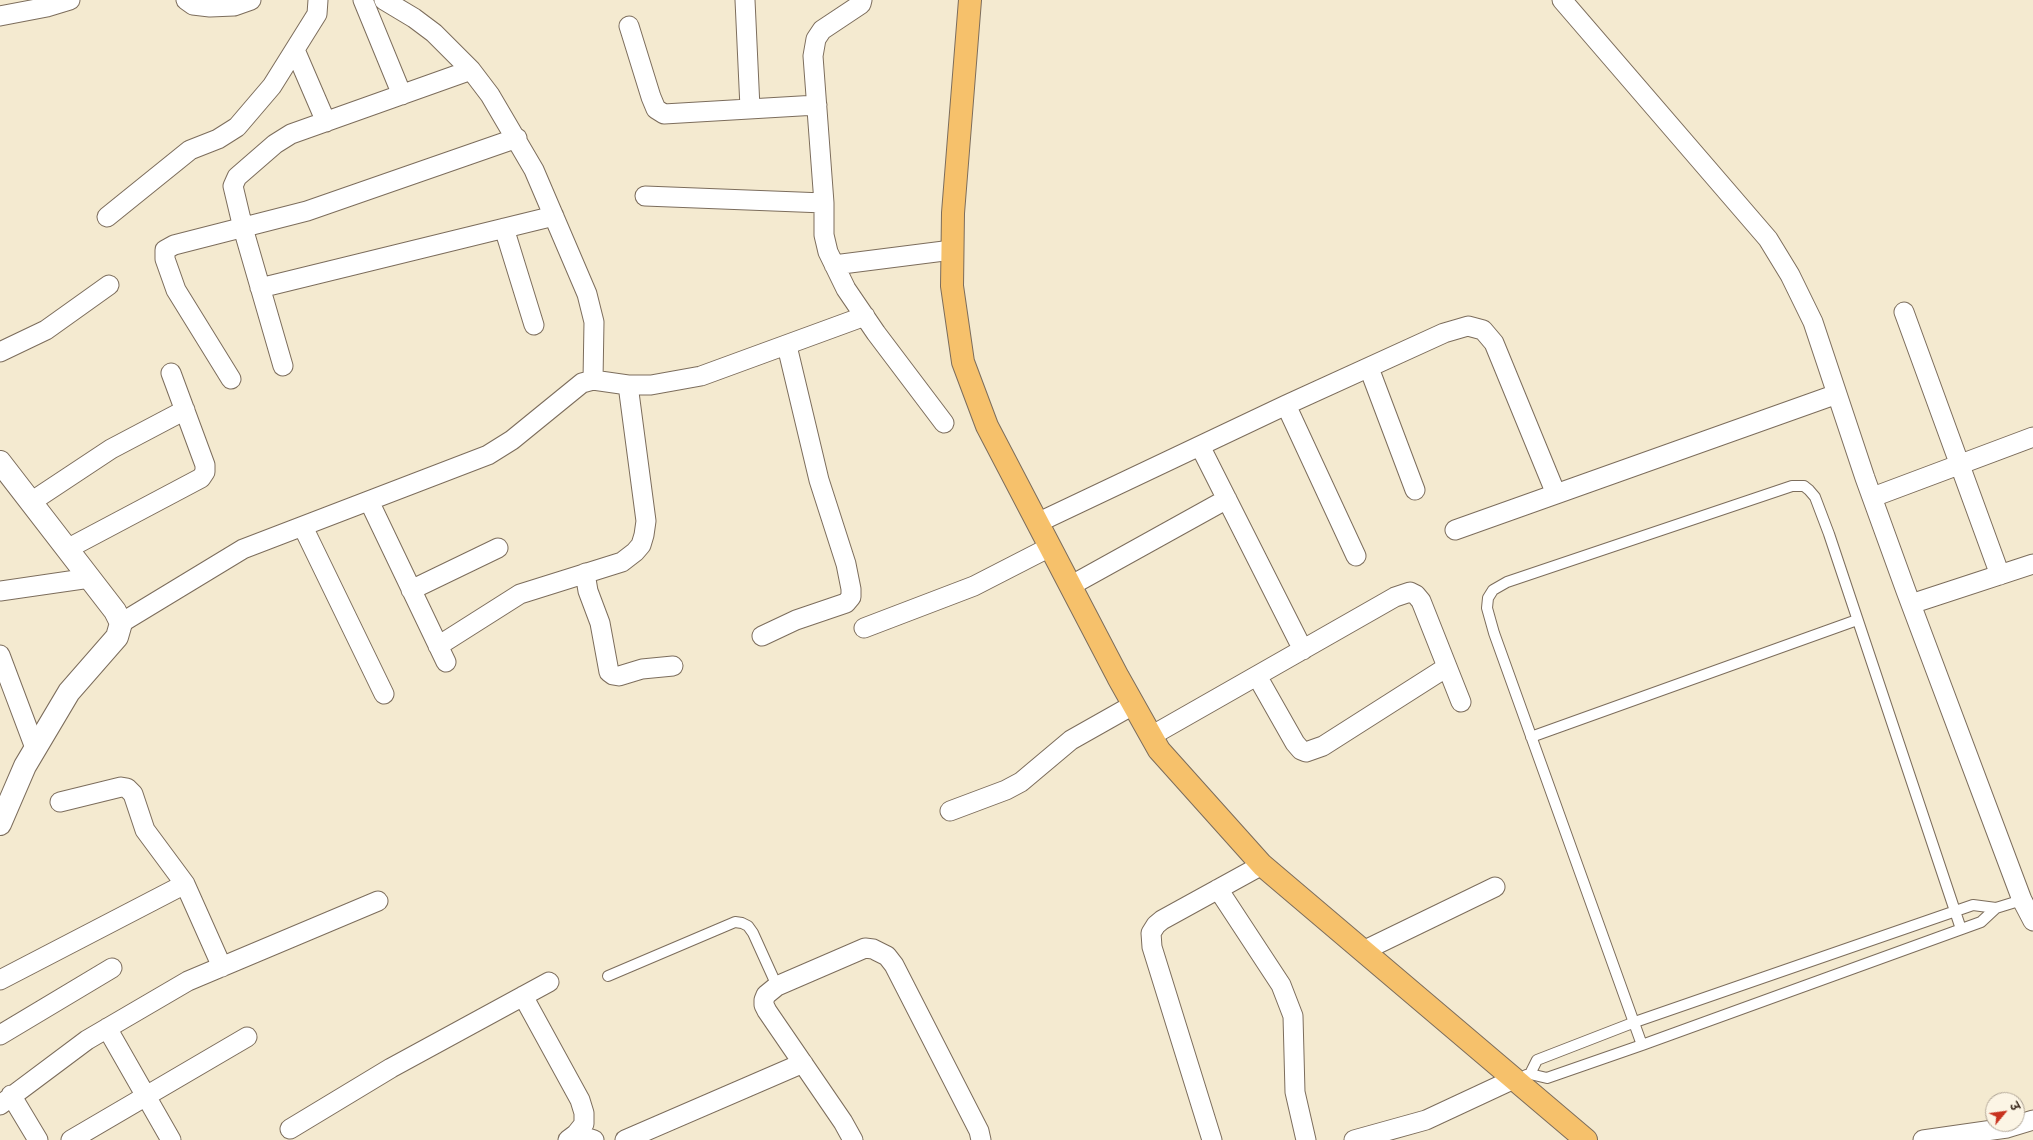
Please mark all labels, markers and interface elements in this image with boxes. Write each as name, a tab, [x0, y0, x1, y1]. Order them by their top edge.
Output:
north arrow	[1985, 1092, 2025, 1132]
text: उ	[2007, 1100, 2023, 1113]

